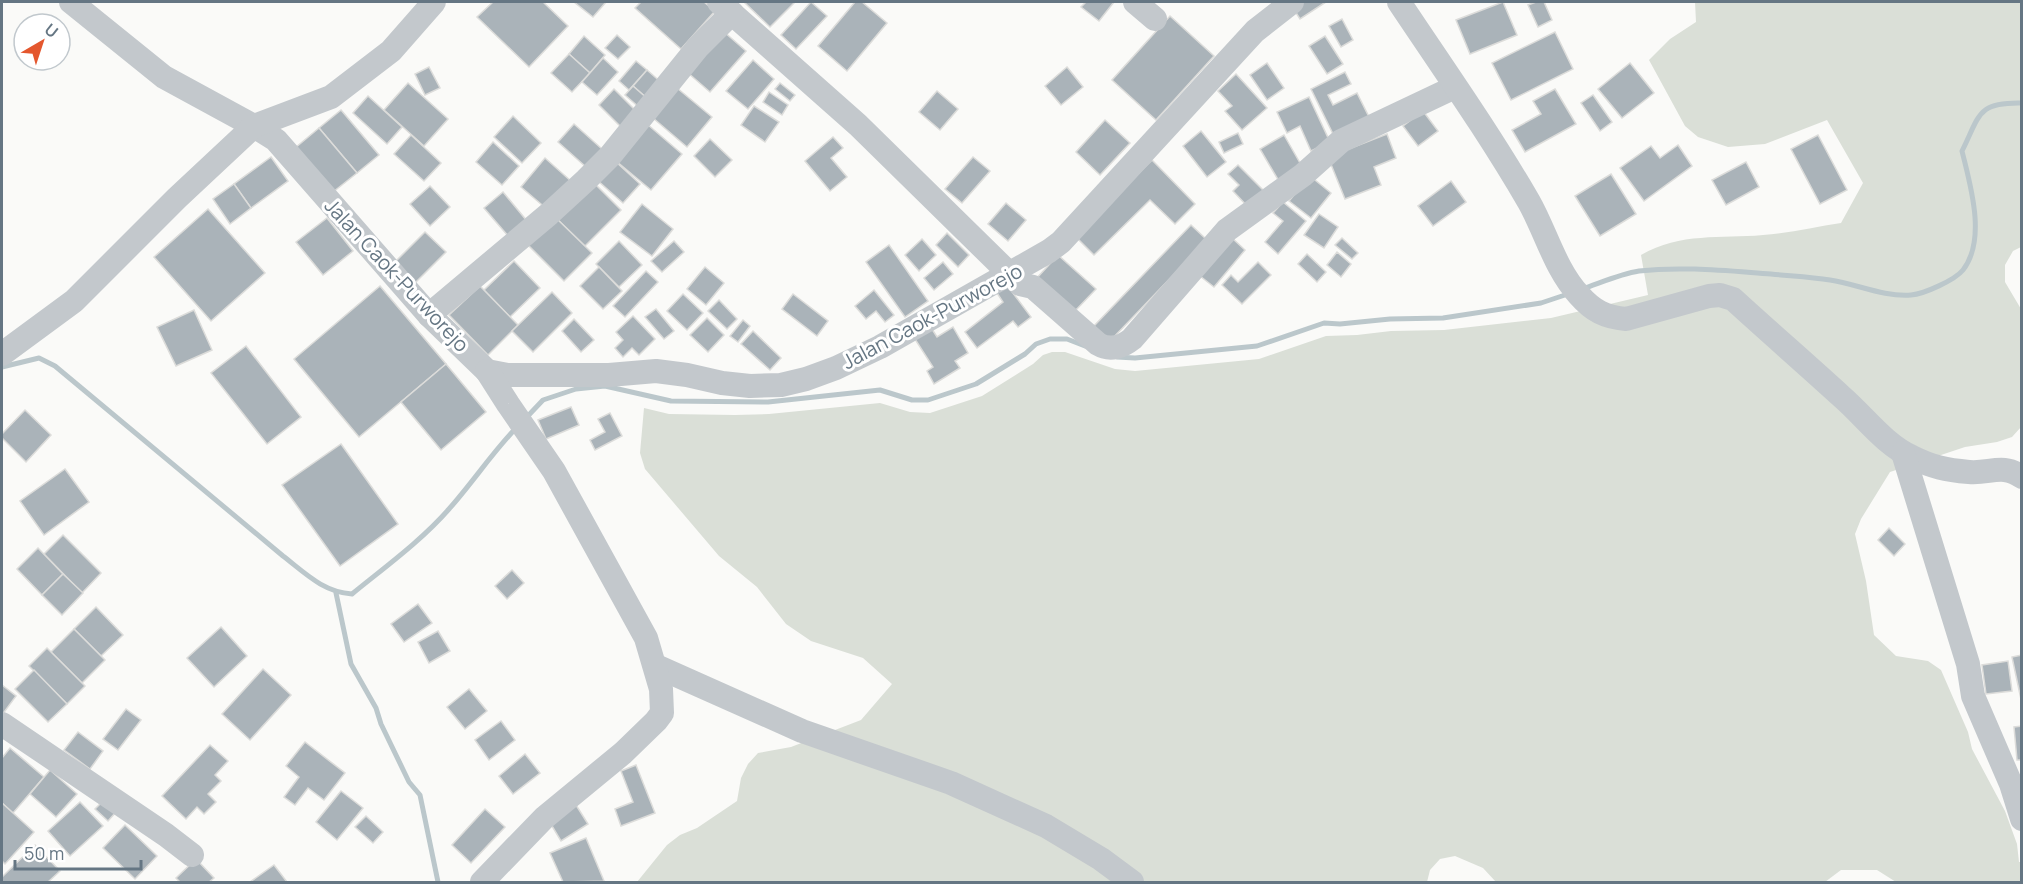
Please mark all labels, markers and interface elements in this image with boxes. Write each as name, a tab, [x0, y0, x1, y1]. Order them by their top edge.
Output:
north arrow	[12, 12, 72, 72]
text: U	[40, 18, 63, 43]
street label: Jalan Caok-Purworejo	[319, 192, 475, 358]
street label: Jalan Caok-Purworejo	[837, 257, 1027, 375]
scale bar	[15, 833, 141, 871]
text: 50 m	[24, 841, 64, 865]

